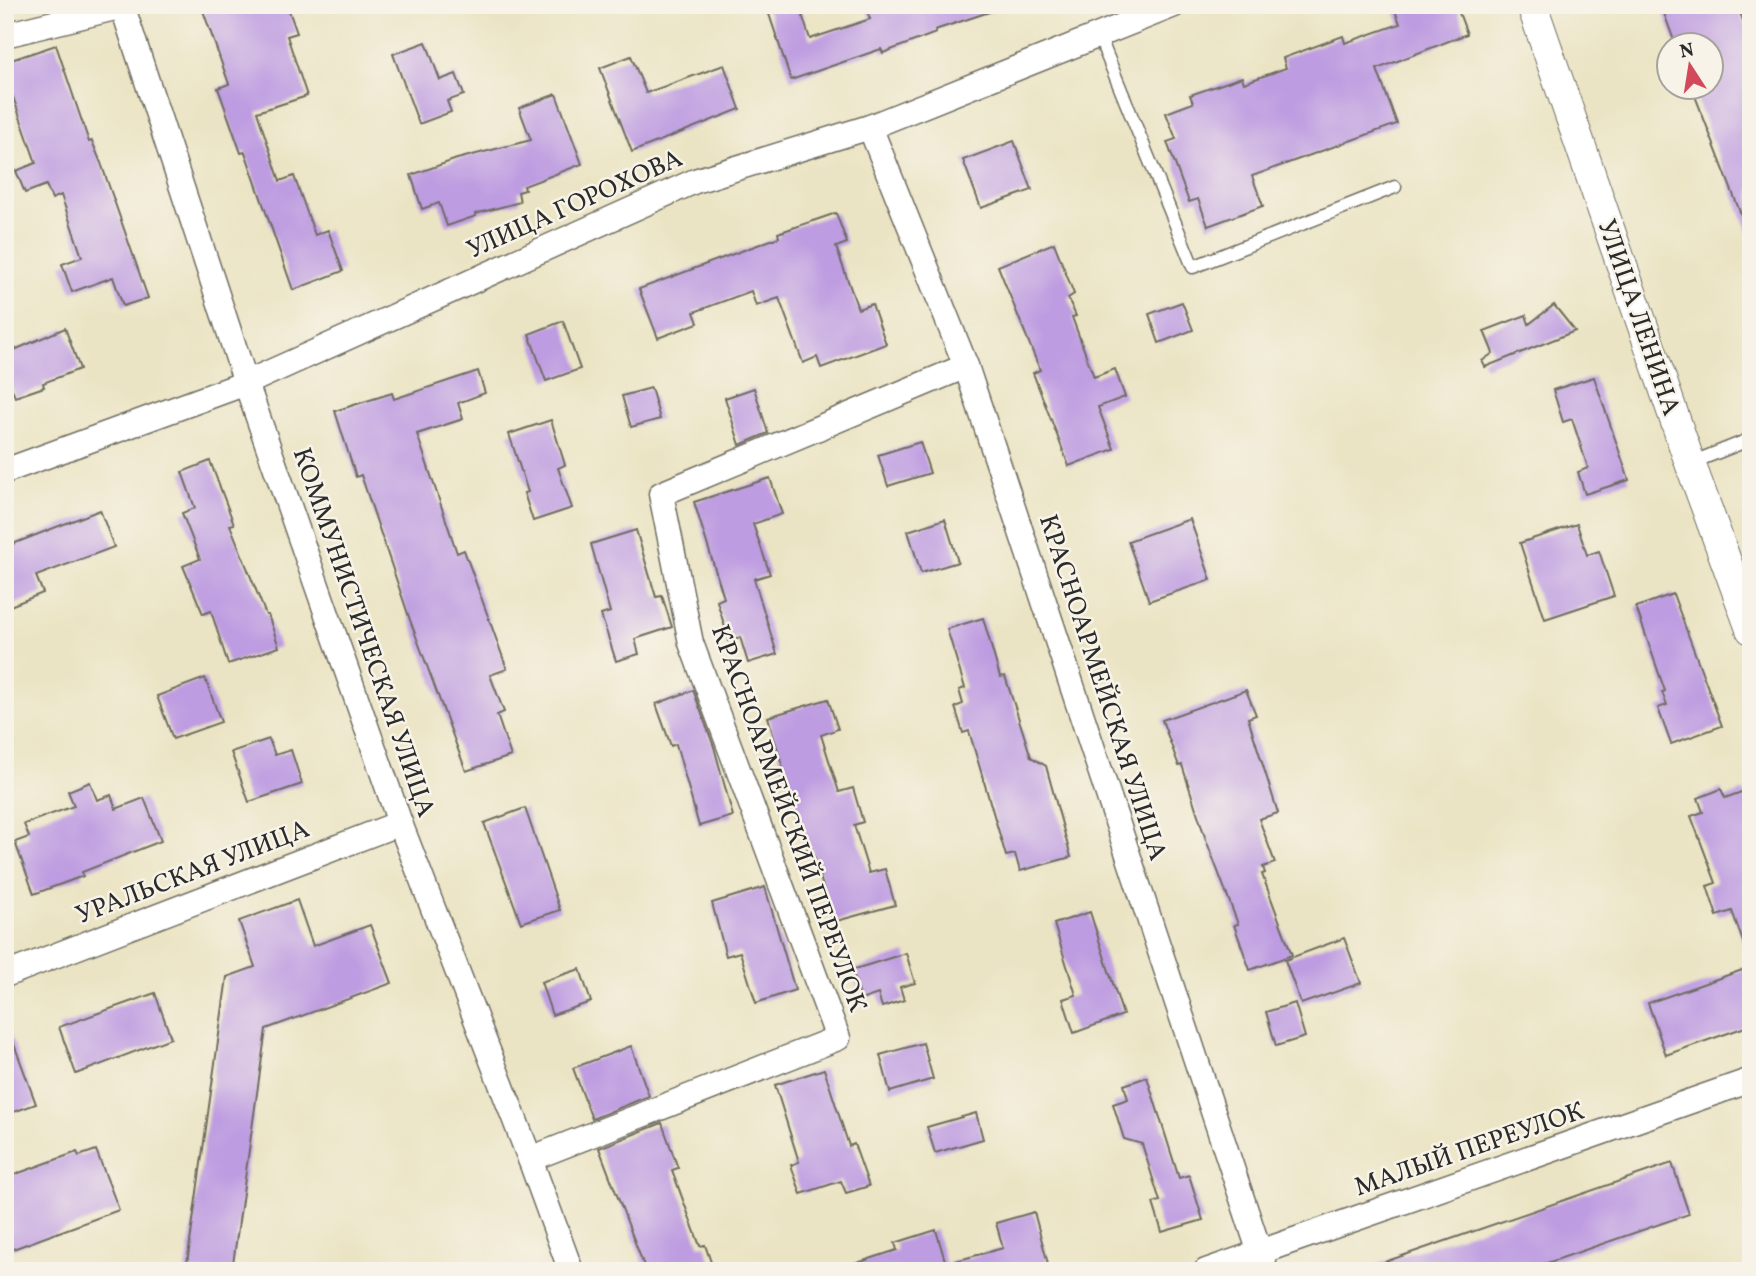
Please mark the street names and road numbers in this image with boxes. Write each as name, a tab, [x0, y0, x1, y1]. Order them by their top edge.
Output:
street label: УЛИЦА ГОРОХОВА	[461, 141, 688, 269]
street label: УЛИЦА ЛЕНИНА	[1588, 215, 1689, 421]
street label: КОММУНИСТИЧЕСКАЯ УЛИЦА	[283, 443, 443, 822]
street label: КРАСНОАРМЕЙСКАЯ УЛИЦА	[1029, 510, 1175, 865]
street label: КРАСНОАРМЕЙСКИЙ ПЕРЕУЛОК	[701, 620, 875, 1018]
street label: УРАЛЬСКАЯ УЛИЦА	[71, 812, 315, 934]
street label: МАЛЫЙ ПЕРЕУЛОК	[1350, 1094, 1590, 1206]

